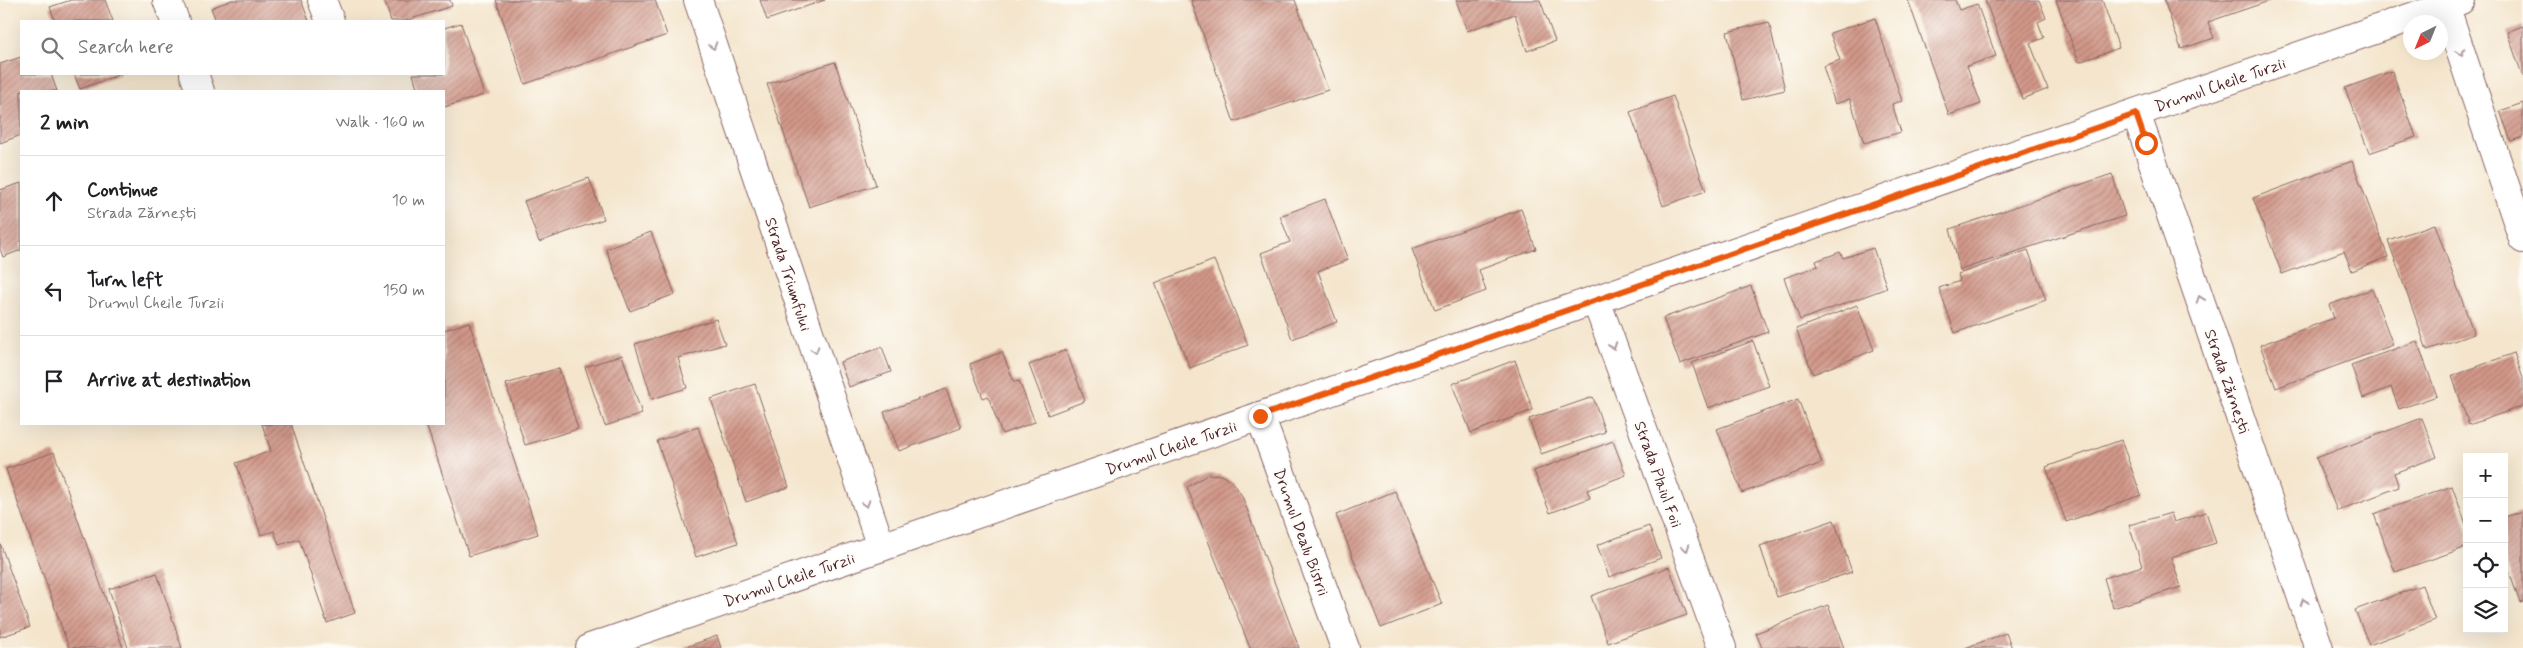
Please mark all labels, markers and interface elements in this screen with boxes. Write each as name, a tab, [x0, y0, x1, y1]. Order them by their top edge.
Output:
north arrow	[2403, 15, 2448, 60]
search box	[20, 20, 445, 75]
icon: search	[38, 34, 66, 62]
text: Search here	[78, 35, 174, 60]
one-way arrow	[707, 42, 717, 50]
one-way arrow	[2455, 47, 2465, 55]
street label: Drumul Cheile Turzii	[2152, 53, 2289, 118]
text: 2 min	[40, 109, 89, 137]
text: Walk · 160 m	[335, 112, 425, 133]
route start	[2135, 132, 2158, 155]
text: Continue	[87, 178, 158, 203]
icon: ahead	[40, 187, 68, 215]
text: 10 m	[392, 190, 425, 211]
text: Strada Zărnești	[87, 203, 196, 224]
street label: Strada Triumfului	[759, 215, 816, 334]
text: Turn left	[87, 268, 163, 293]
icon: left	[40, 277, 68, 305]
text: 150 m	[383, 280, 425, 301]
text: Drumul Cheile Turzii	[87, 293, 224, 314]
one-way arrow	[2196, 295, 2206, 304]
street label: Strada Zărnești	[2199, 327, 2254, 436]
one-way arrow	[1607, 341, 1617, 349]
one-way arrow	[809, 345, 819, 353]
icon: arrive	[40, 367, 68, 395]
text: Arrive at destination	[87, 368, 251, 393]
route end	[1249, 405, 1272, 428]
street label: Drumul Cheile Turzii	[1103, 416, 1240, 481]
street label: Strada Plaiul Foii	[1629, 418, 1687, 531]
map controls	[2463, 453, 2508, 633]
button: +	[2463, 453, 2508, 498]
street label: Drumul Dealu Bistrii	[1268, 466, 1333, 599]
button: −	[2463, 498, 2508, 543]
one-way arrow	[860, 499, 870, 508]
one-way arrow	[1680, 543, 1690, 552]
button: locate	[2463, 543, 2508, 588]
street label: Drumul Cheile Turzii	[721, 548, 858, 613]
button: layers	[2463, 588, 2508, 633]
one-way arrow	[2299, 598, 2309, 607]

